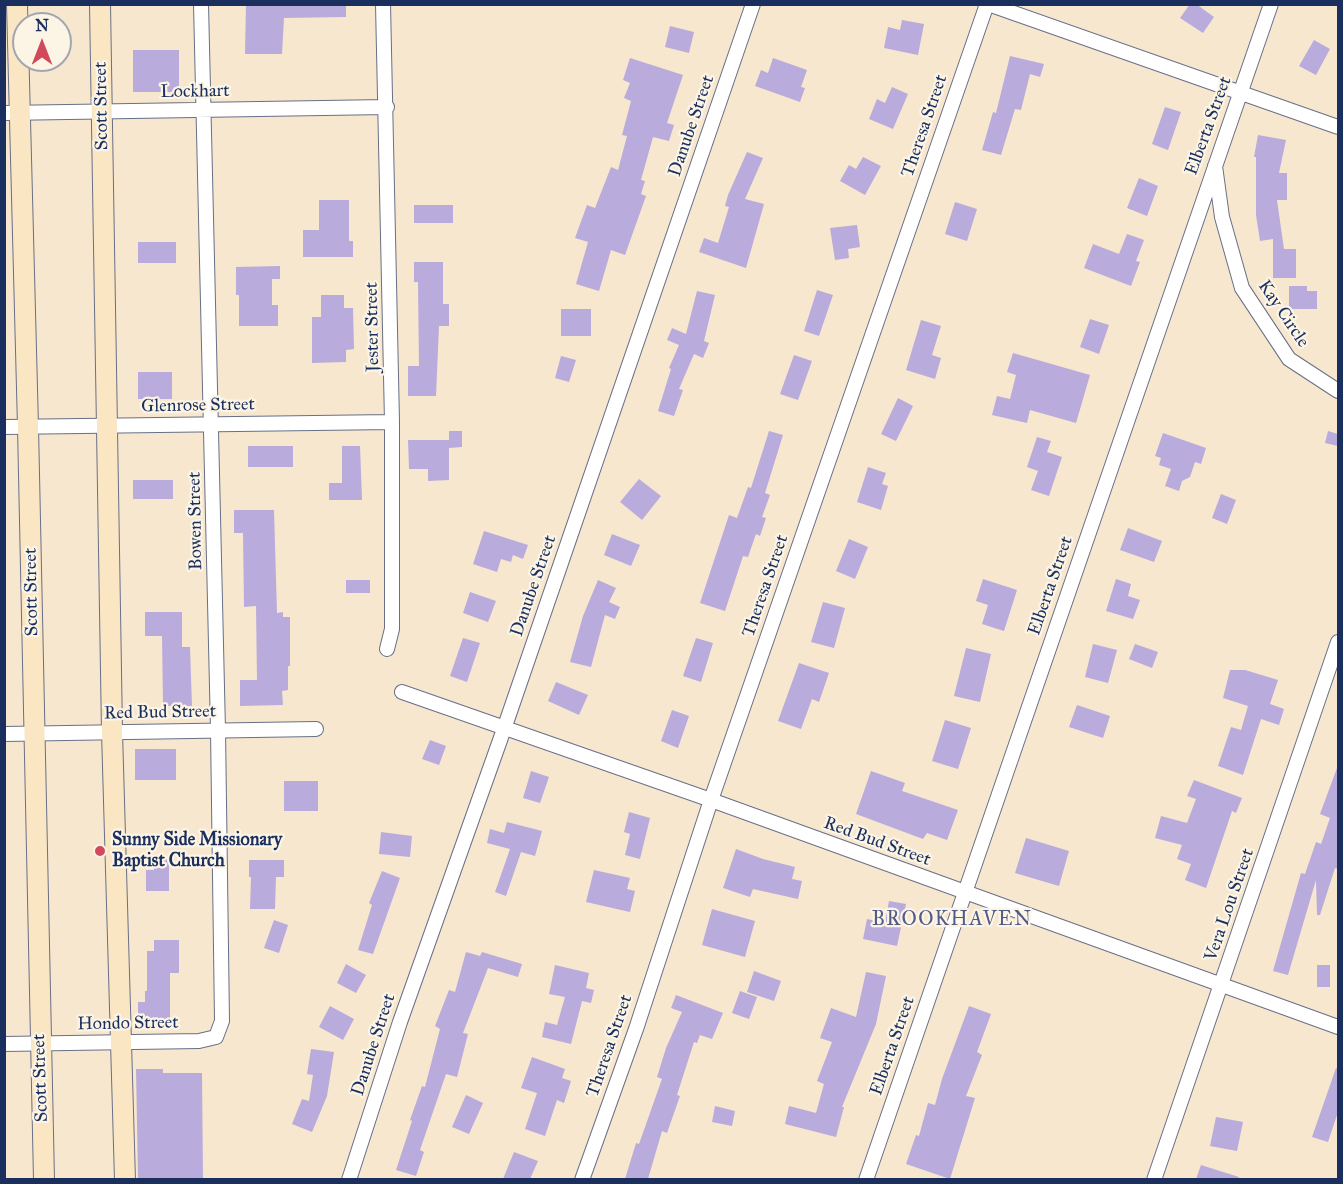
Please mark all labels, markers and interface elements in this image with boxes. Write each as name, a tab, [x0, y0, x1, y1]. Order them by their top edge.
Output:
north arrow	[12, 12, 72, 72]
text: N	[35, 16, 49, 35]
street label: Scott Street	[90, 62, 114, 150]
street label: Danube Street	[665, 72, 719, 180]
street label: Theresa Street	[897, 72, 953, 180]
street label: Elberta Street	[1181, 74, 1237, 178]
street label: Lockhart	[160, 81, 230, 103]
street label: Kay Circle	[1253, 276, 1313, 352]
street label: Jester Street	[361, 282, 385, 372]
street label: Glenrose Street	[141, 394, 255, 418]
street label: Bowen Street	[184, 472, 208, 570]
street label: Danube Street	[507, 532, 561, 640]
street label: Theresa Street	[738, 532, 794, 640]
street label: Elberta Street	[1024, 534, 1078, 638]
street label: Scott Street	[20, 548, 44, 636]
street label: Red Bud Street	[104, 701, 216, 725]
street label: Red Bud Street	[821, 813, 933, 871]
place label: Sunny Side Missionary Baptist Church	[112, 830, 282, 872]
marker: Sunny Side Missionary Baptist Church	[93, 844, 107, 858]
street label: Vera Lou Street	[1201, 846, 1259, 964]
district label: BROOKHAVEN	[872, 908, 1032, 932]
street label: Danube Street	[347, 991, 401, 1099]
street label: Theresa Street	[582, 992, 638, 1100]
street label: Elberta Street	[866, 994, 920, 1098]
street label: Hondo Street	[77, 1012, 179, 1036]
street label: Scott Street	[29, 1033, 53, 1123]

